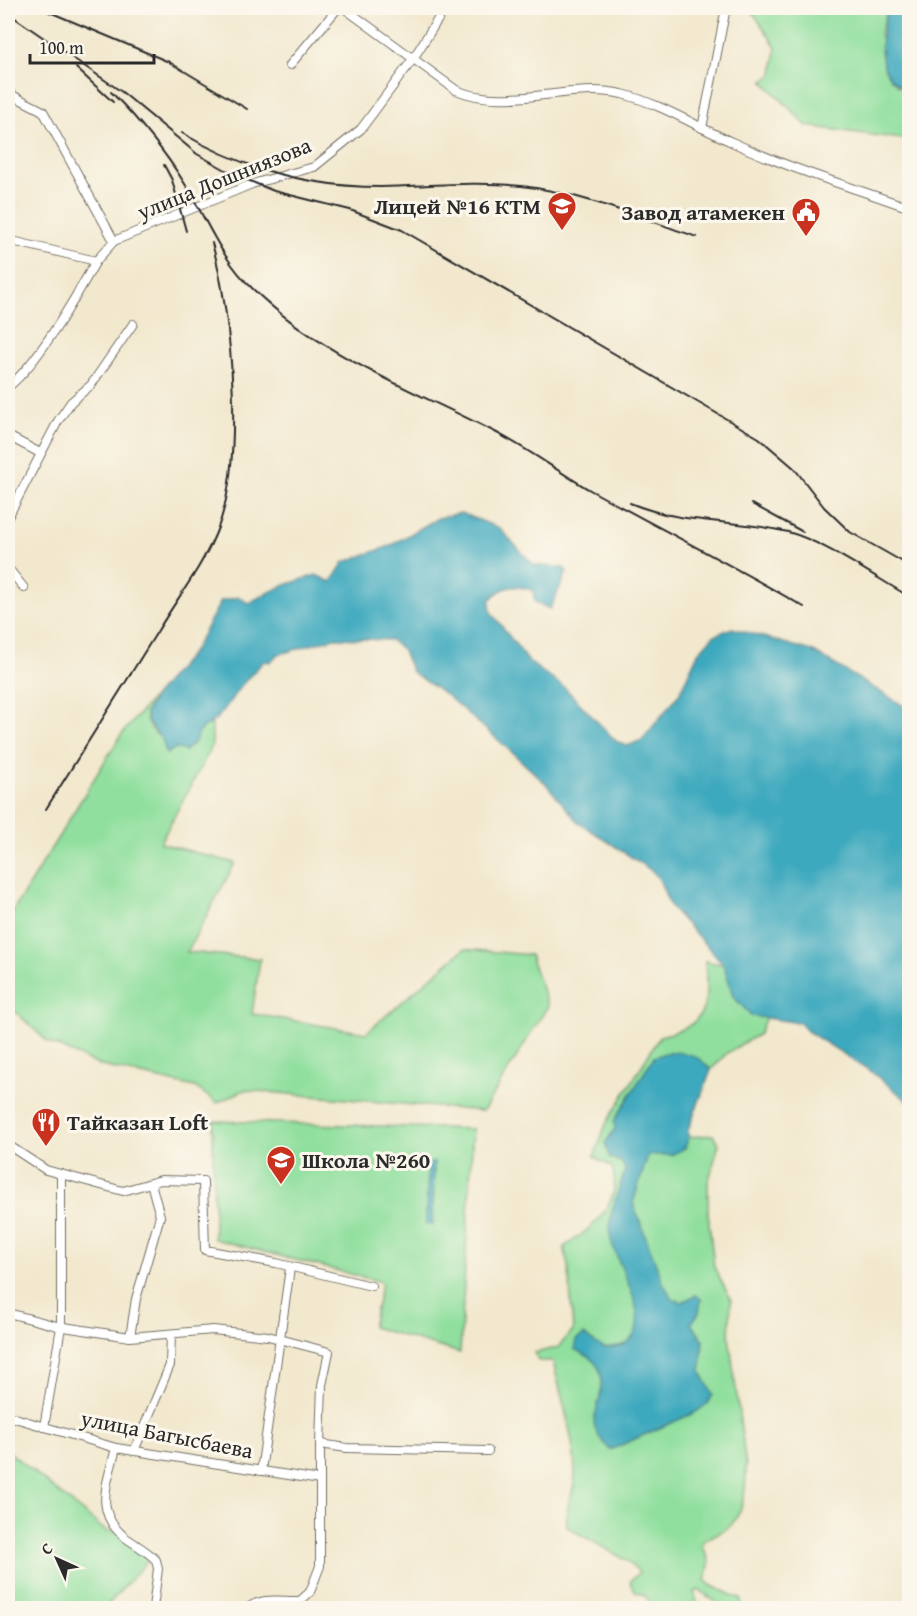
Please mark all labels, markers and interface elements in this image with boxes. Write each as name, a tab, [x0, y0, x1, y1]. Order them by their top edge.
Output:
scale bar	[30, 27, 154, 65]
text: 100 m	[39, 34, 84, 61]
street label: улица Дошниязова	[131, 128, 316, 228]
place label: Лицей №16 КТМ	[374, 190, 541, 222]
school or university icon: Лицей №16 КТМ	[546, 190, 578, 232]
place label: Завод атамекен	[621, 196, 785, 228]
public building icon: Завод атамекен	[790, 196, 822, 238]
restaurant icon: Тайказан Loft	[30, 1106, 62, 1148]
place label: Тайказан Loft	[67, 1106, 209, 1138]
school or university icon: Школа №260	[265, 1144, 297, 1186]
place label: Школа №260	[302, 1144, 430, 1176]
street label: улица Багысбаева	[77, 1401, 256, 1466]
north arrow	[27, 1529, 87, 1589]
text: С	[35, 1537, 58, 1560]

